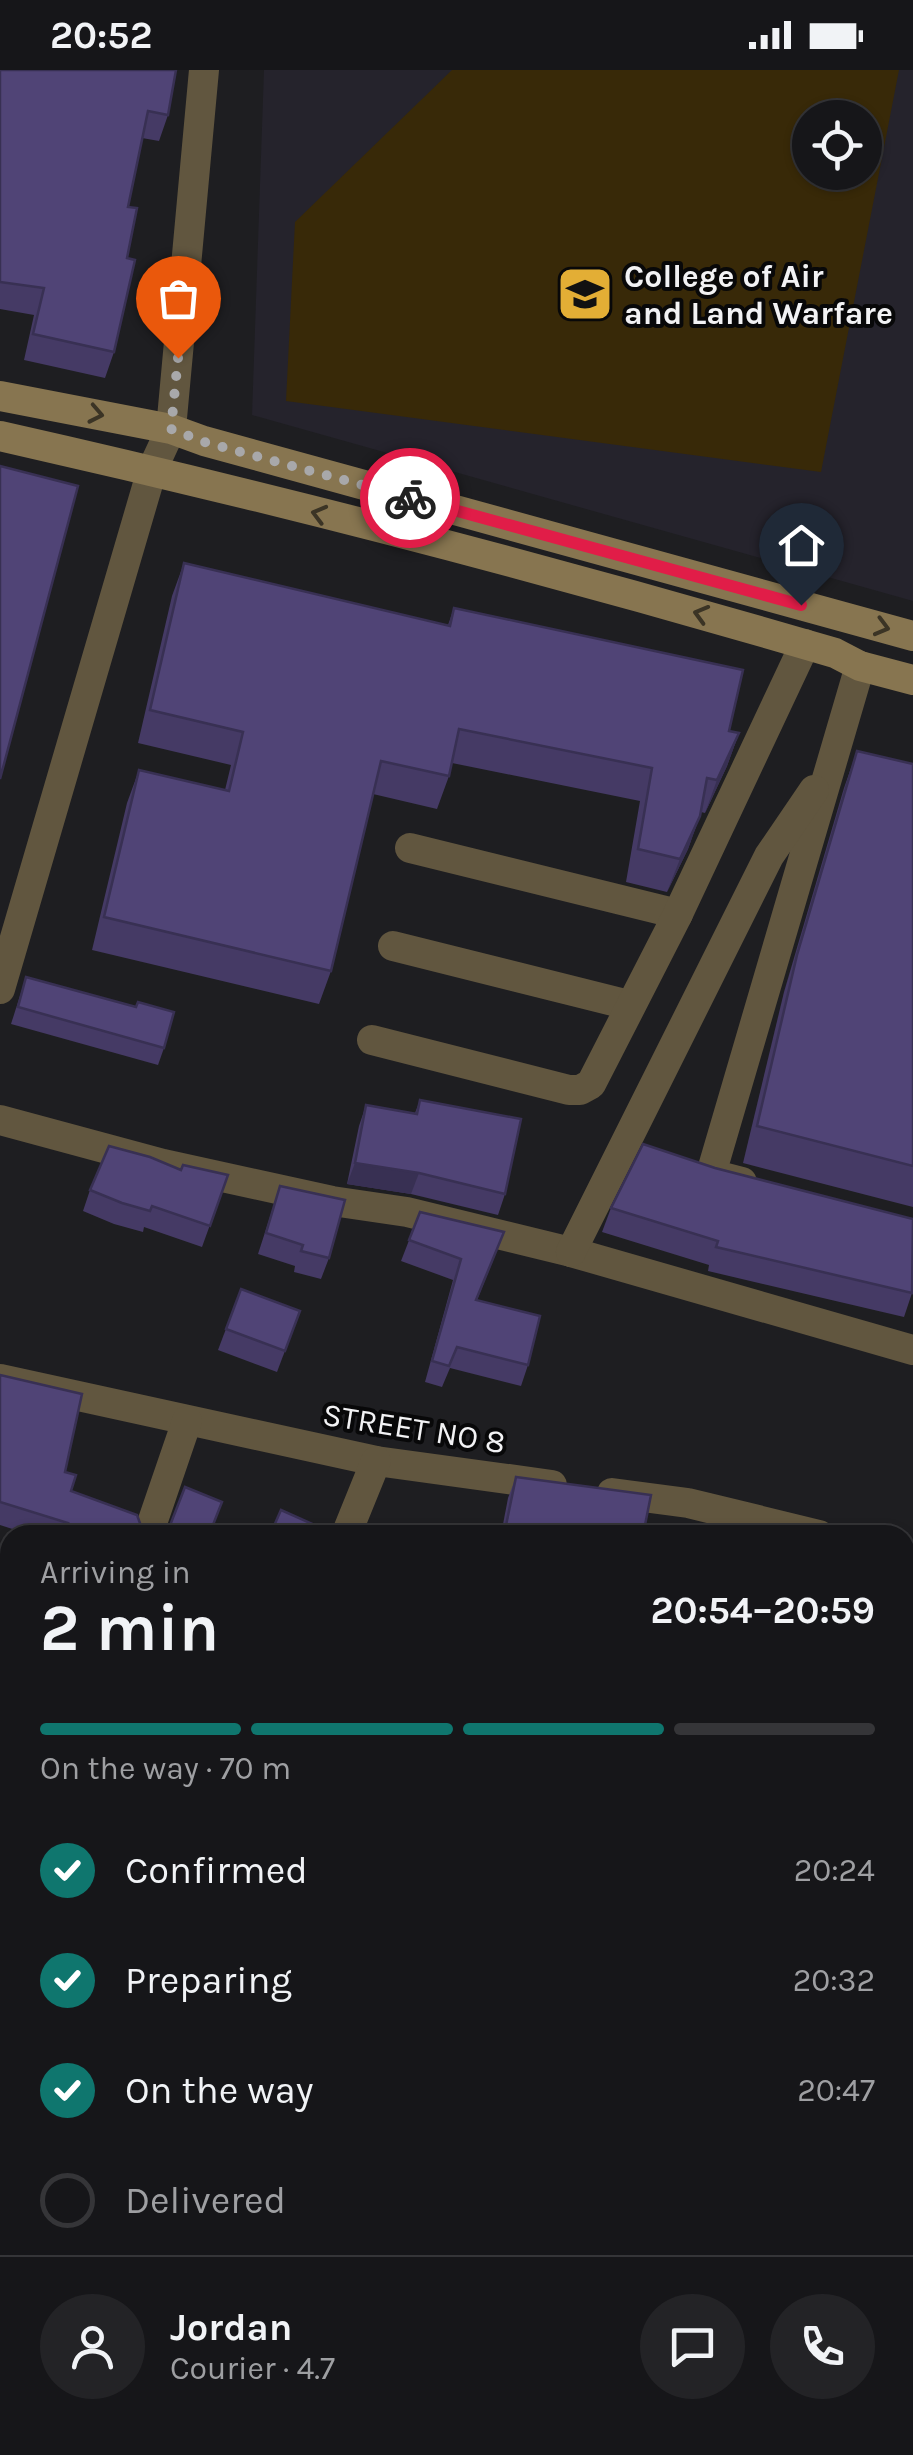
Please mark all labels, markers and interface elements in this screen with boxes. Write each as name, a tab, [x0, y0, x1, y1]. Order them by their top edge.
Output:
text: 20:52	[50, 13, 152, 58]
map controls	[792, 100, 882, 190]
button: locate	[792, 100, 882, 190]
pin	[136, 256, 221, 359]
place label: College of Air and Land Warfare	[624, 258, 893, 332]
school or university icon: College of Air and Land Warfare	[555, 264, 615, 324]
icon: bag	[151, 271, 206, 326]
one-way arrow	[87, 403, 104, 424]
courier	[360, 448, 460, 548]
icon: bike	[383, 471, 438, 526]
pin	[759, 503, 844, 606]
one-way arrow	[311, 504, 328, 525]
icon: home	[774, 518, 829, 573]
one-way arrow	[693, 605, 710, 626]
one-way arrow	[873, 616, 890, 637]
street label: STREET NO 8	[320, 1396, 508, 1461]
text: Arriving in	[40, 1554, 191, 1591]
text: 20:54–20:59	[650, 1588, 875, 1633]
text: 2 min	[40, 1590, 219, 1666]
text: On the way · 70 m	[40, 1750, 291, 1787]
icon: check	[40, 1843, 95, 1898]
text: Confirmed	[125, 1848, 308, 1893]
text: 20:24	[794, 1852, 875, 1889]
icon: check	[40, 1953, 95, 2008]
text: Preparing	[125, 1958, 292, 2003]
text: 20:32	[793, 1962, 875, 1999]
icon: check	[40, 2063, 95, 2118]
text: On the way	[125, 2068, 313, 2113]
text: 20:47	[797, 2072, 875, 2109]
text: Delivered	[125, 2178, 286, 2223]
button: person	[40, 2294, 145, 2399]
button: chat	[640, 2294, 745, 2399]
button: phone	[770, 2294, 875, 2399]
text: Jordan	[170, 2305, 293, 2350]
text: Courier · 4.7	[170, 2350, 335, 2387]

